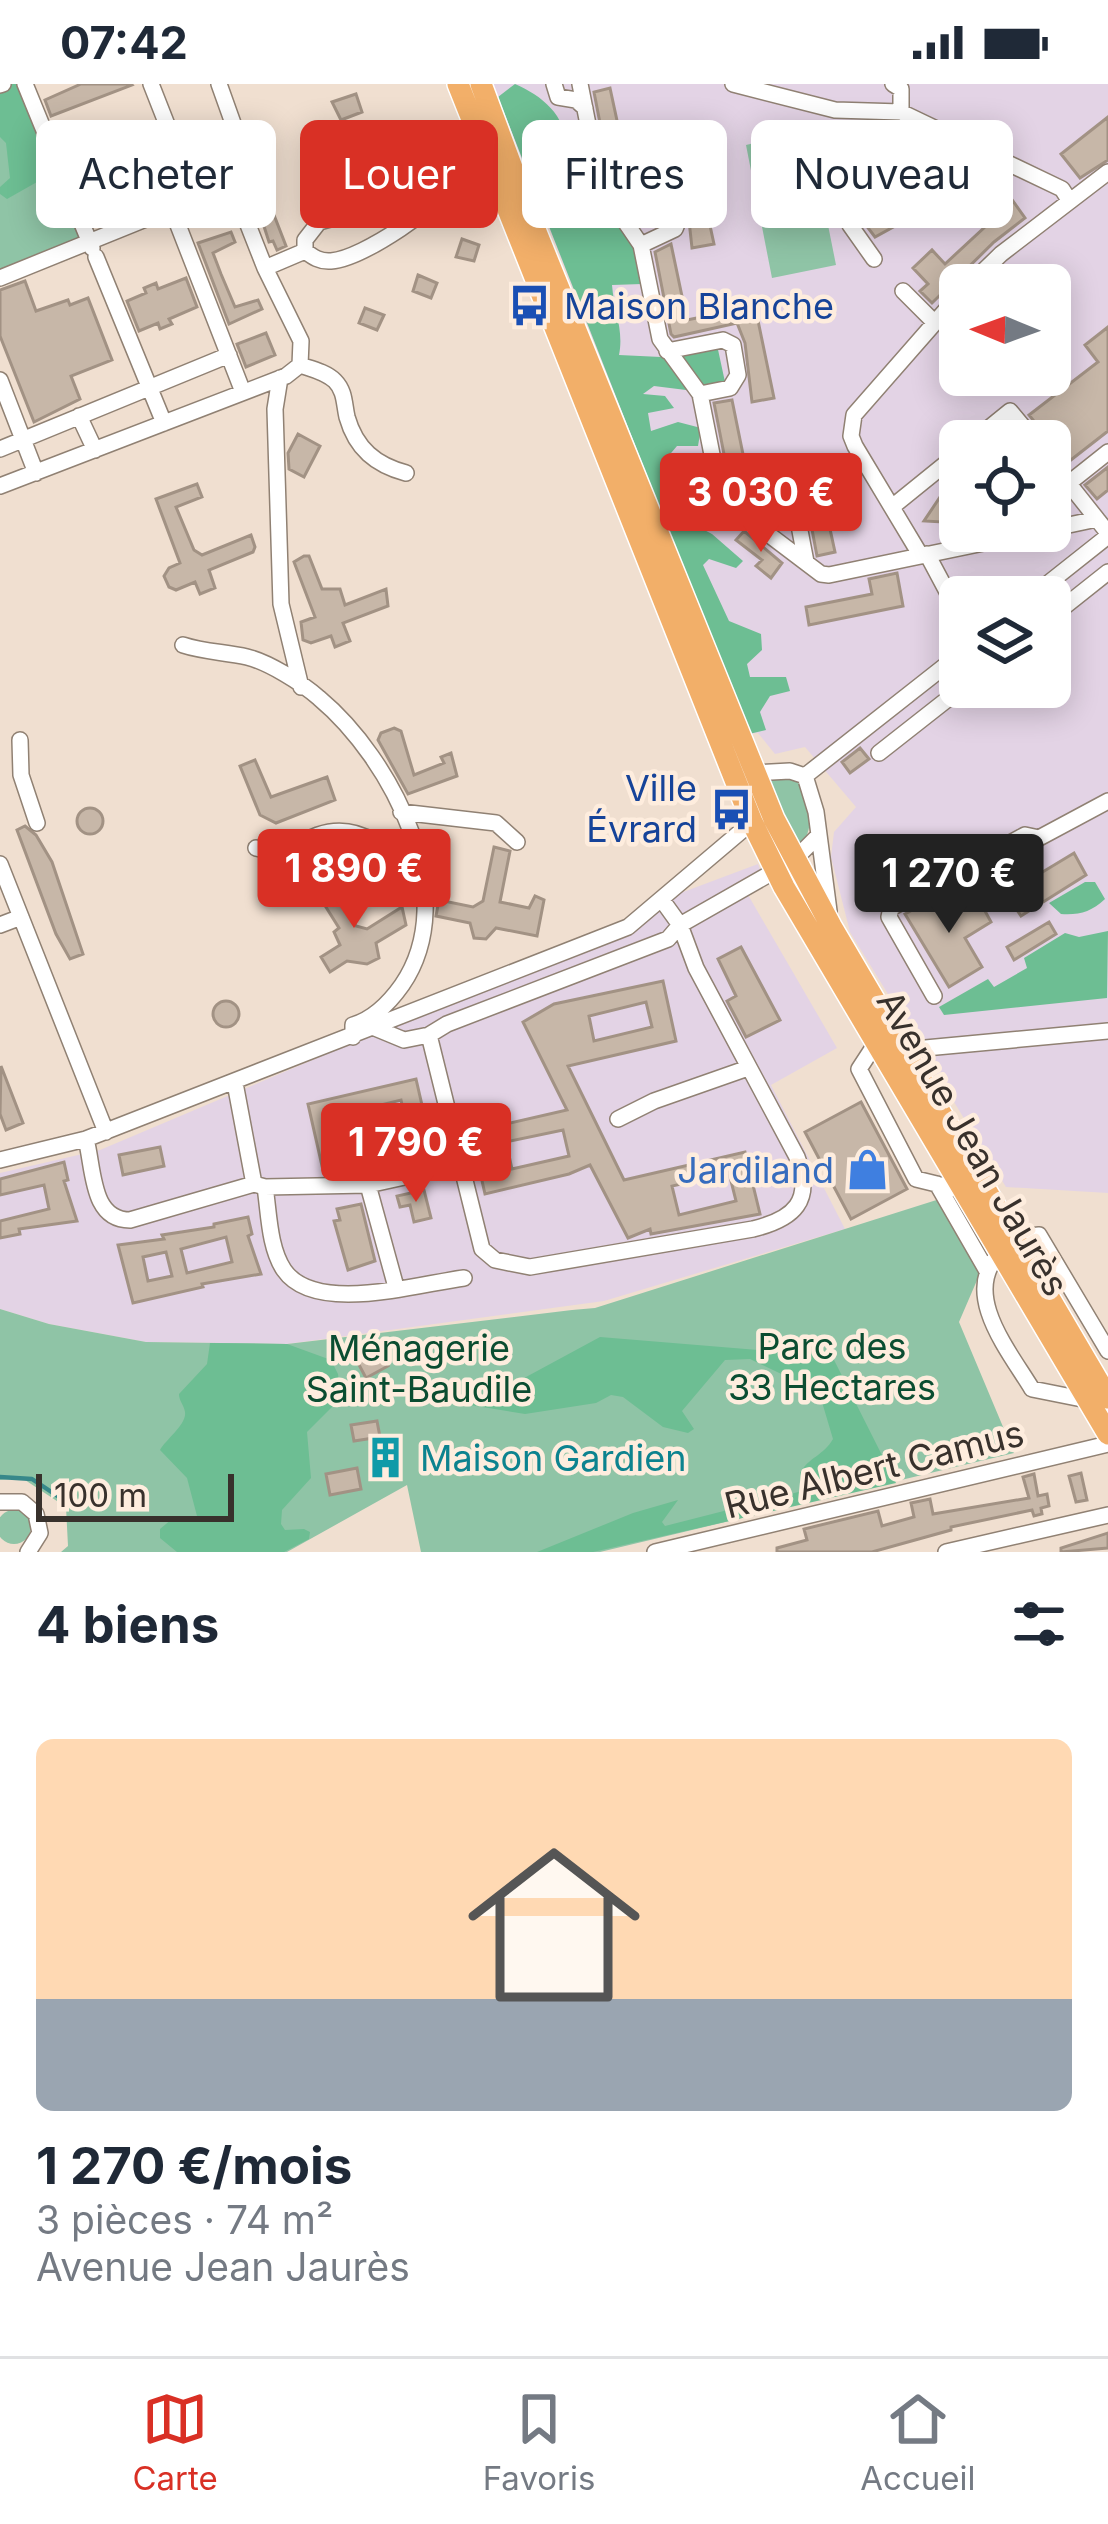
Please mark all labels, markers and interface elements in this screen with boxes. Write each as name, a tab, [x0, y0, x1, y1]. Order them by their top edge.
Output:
text: 07:42	[60, 15, 188, 70]
chip: Acheter	[36, 120, 276, 228]
chip: Louer	[300, 120, 498, 228]
chip: Filtres	[522, 120, 727, 228]
chip: Nouveau	[751, 120, 1013, 228]
north arrow	[939, 264, 1071, 396]
map controls	[939, 264, 1071, 708]
bus stop icon: Maison Blanche	[507, 283, 553, 329]
place label: Maison Blanche	[564, 284, 834, 328]
button: locate	[939, 420, 1071, 552]
pin: 3 030 €	[650, 453, 872, 555]
text: 3 030 €	[687, 468, 835, 515]
button: layers	[939, 576, 1071, 708]
place label: Ville Évrard	[586, 766, 697, 851]
bus stop icon: Ville Évrard	[708, 786, 754, 832]
pin: 1 890 €	[243, 829, 465, 931]
pin: 1 270 €	[838, 834, 1060, 936]
text: 1 890 €	[285, 844, 424, 891]
text: 1 270 €	[882, 849, 1016, 896]
street label: Avenue Jean Jaurès	[868, 983, 1078, 1303]
pin: 1 790 €	[305, 1103, 527, 1205]
text: 1 790 €	[348, 1118, 484, 1165]
shop icon: Jardiland	[845, 1147, 891, 1193]
place label: Jardiland	[677, 1148, 834, 1192]
park label: Parc des 33 Hectares	[728, 1324, 936, 1409]
park label: Ménagerie Saint-Baudile	[306, 1326, 532, 1411]
street label: Rue Albert Camus	[720, 1411, 1028, 1527]
building icon: Maison Gardien	[363, 1435, 409, 1481]
place label: Maison Gardien	[420, 1436, 686, 1480]
scale bar	[36, 1468, 234, 1521]
text: 100 m	[54, 1475, 147, 1515]
icon: filters	[1006, 1591, 1072, 1657]
text: 4 biens	[36, 1594, 219, 1655]
icon: home	[446, 1817, 662, 2033]
text: 1 270 €/mois	[36, 2135, 352, 2196]
text: 3 pièces · 74 m²	[36, 2196, 333, 2243]
text: Avenue Jean Jaurès	[36, 2243, 410, 2290]
tab: Carte	[132, 2386, 218, 2498]
tab: Favoris	[483, 2386, 595, 2498]
tab: Accueil	[860, 2386, 976, 2498]

